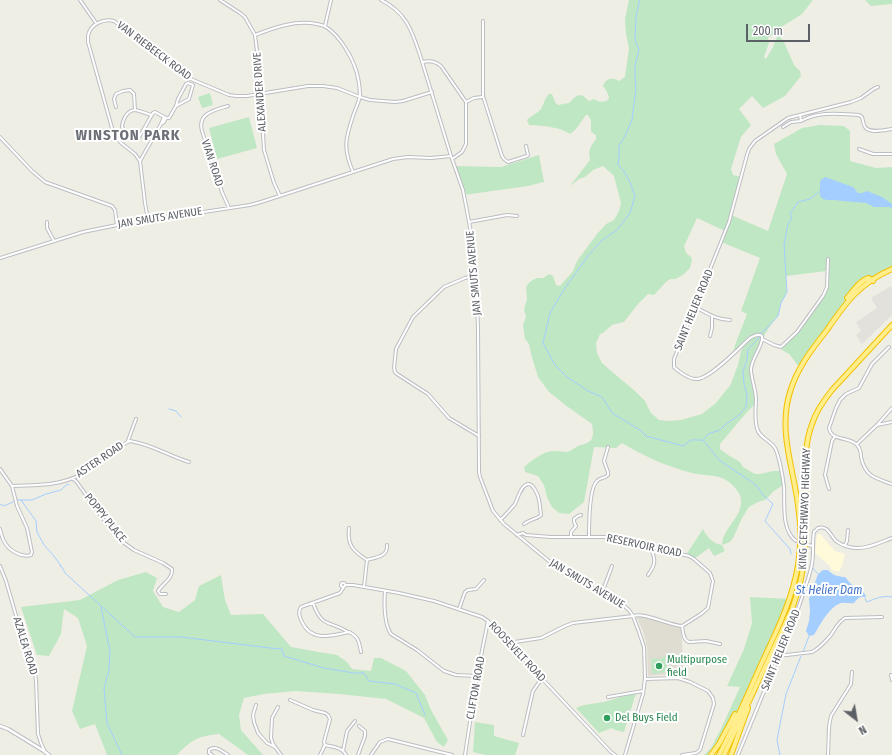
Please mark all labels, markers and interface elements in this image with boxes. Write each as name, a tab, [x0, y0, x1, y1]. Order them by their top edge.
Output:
scale bar	[748, 16, 812, 42]
street label: VAN RIEBEECK ROAD	[114, 19, 194, 83]
text: 200 m	[753, 24, 783, 38]
street label: ALEXANDER DRIVE	[251, 52, 269, 132]
district label: WINSTON PARK	[76, 127, 180, 145]
street label: VIAN ROAD	[198, 138, 226, 188]
street label: JAN SMUTS AVENUE	[117, 205, 203, 231]
street label: JAN SMUTS AVENUE	[464, 230, 484, 316]
street label: SAINT HELIER ROAD	[672, 267, 716, 353]
street label: ASTER ROAD	[74, 439, 126, 481]
street label: KING CETSHWAYO HIGHWAY	[796, 448, 814, 570]
street label: POPPY PLACE	[81, 491, 129, 545]
street label: RESERVOIR ROAD	[605, 532, 683, 560]
street label: JAN SMUTS AVENUE	[547, 556, 627, 612]
water label: St Helier Dam	[796, 584, 862, 598]
street label: SAINT HELIER ROAD	[759, 607, 803, 693]
street label: AZALEA ROAD	[10, 615, 40, 677]
street label: ROOSEVELT ROAD	[486, 619, 548, 685]
place label: Multipurpose field	[667, 653, 727, 679]
street label: CLIFTON ROAD	[464, 655, 488, 721]
marker: Multipurpose field	[654, 661, 664, 671]
north arrow	[836, 699, 876, 739]
place label: Del Buys Field	[615, 711, 678, 725]
marker: Del Buys Field	[602, 713, 612, 723]
text: N	[856, 722, 869, 737]

